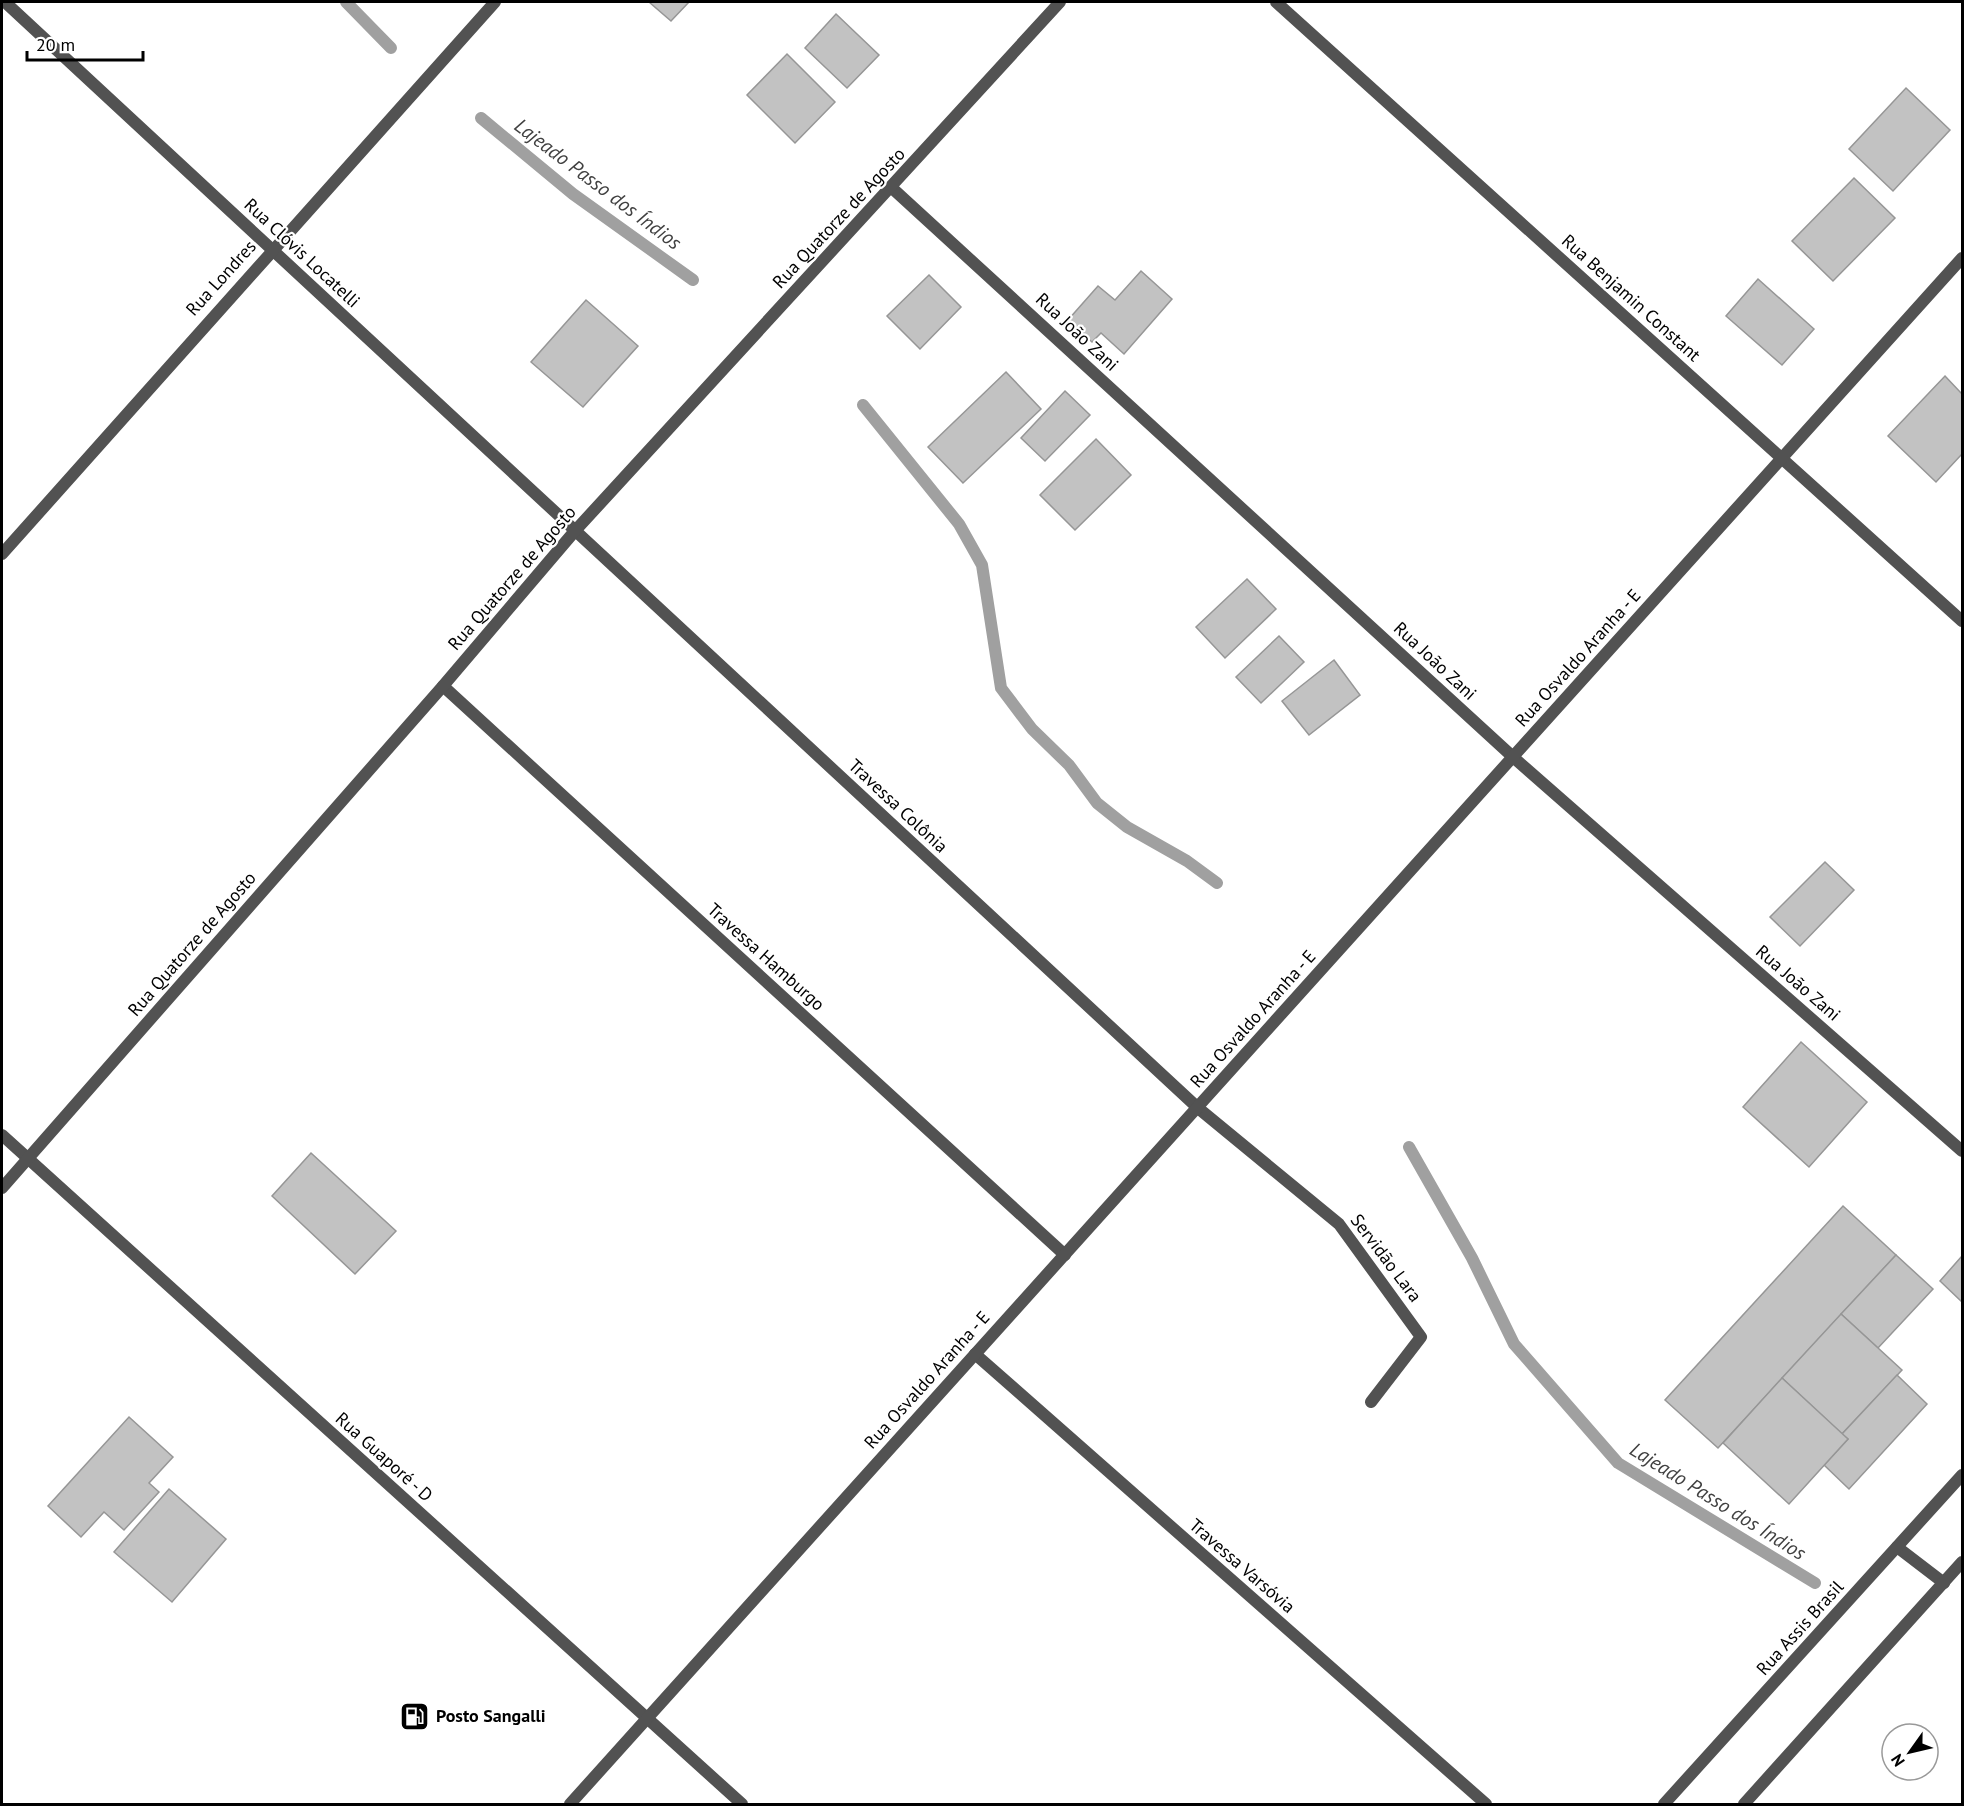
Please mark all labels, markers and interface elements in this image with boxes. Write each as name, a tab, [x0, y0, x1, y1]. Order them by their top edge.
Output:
scale bar	[27, 24, 142, 62]
text: 20 m	[36, 33, 75, 56]
water label: Lajeado Passo dos Índios	[509, 113, 687, 255]
street label: Rua Quatorze de Agosto	[767, 142, 910, 293]
street label: Rua Clóvis Locatelli	[240, 193, 365, 312]
street label: Rua Benjamin Constant	[1557, 229, 1706, 366]
street label: Rua Londres	[181, 235, 261, 320]
street label: Rua João Zani	[1031, 287, 1124, 376]
street label: Rua Quatorze de Agosto	[443, 501, 581, 655]
street label: Rua Osvaldo Aranha - E	[1510, 584, 1646, 731]
street label: Rua João Zani	[1389, 616, 1482, 705]
street label: Travessa Colônia	[844, 754, 953, 858]
street label: Rua Quatorze de Agosto	[123, 867, 261, 1021]
street label: Travessa Hamburgo	[703, 898, 830, 1015]
street label: Rua João Zani	[1751, 940, 1845, 1026]
street label: Rua Osvaldo Aranha - E	[1185, 945, 1321, 1092]
street label: Servidão Lara	[1346, 1209, 1427, 1306]
street label: Rua Osvaldo Aranha - E	[859, 1306, 995, 1453]
street label: Rua Guaporé - D	[331, 1407, 438, 1506]
water label: Lajeado Passo dos Índios	[1625, 1436, 1811, 1566]
street label: Travessa Varsóvia	[1185, 1513, 1300, 1618]
street label: Rua Assis Brasil	[1751, 1575, 1849, 1680]
fuel station icon: Posto Sangalli	[399, 1700, 431, 1732]
place label: Posto Sangalli	[436, 1704, 546, 1727]
north arrow	[1880, 1722, 1940, 1782]
text: N	[1886, 1750, 1909, 1770]

